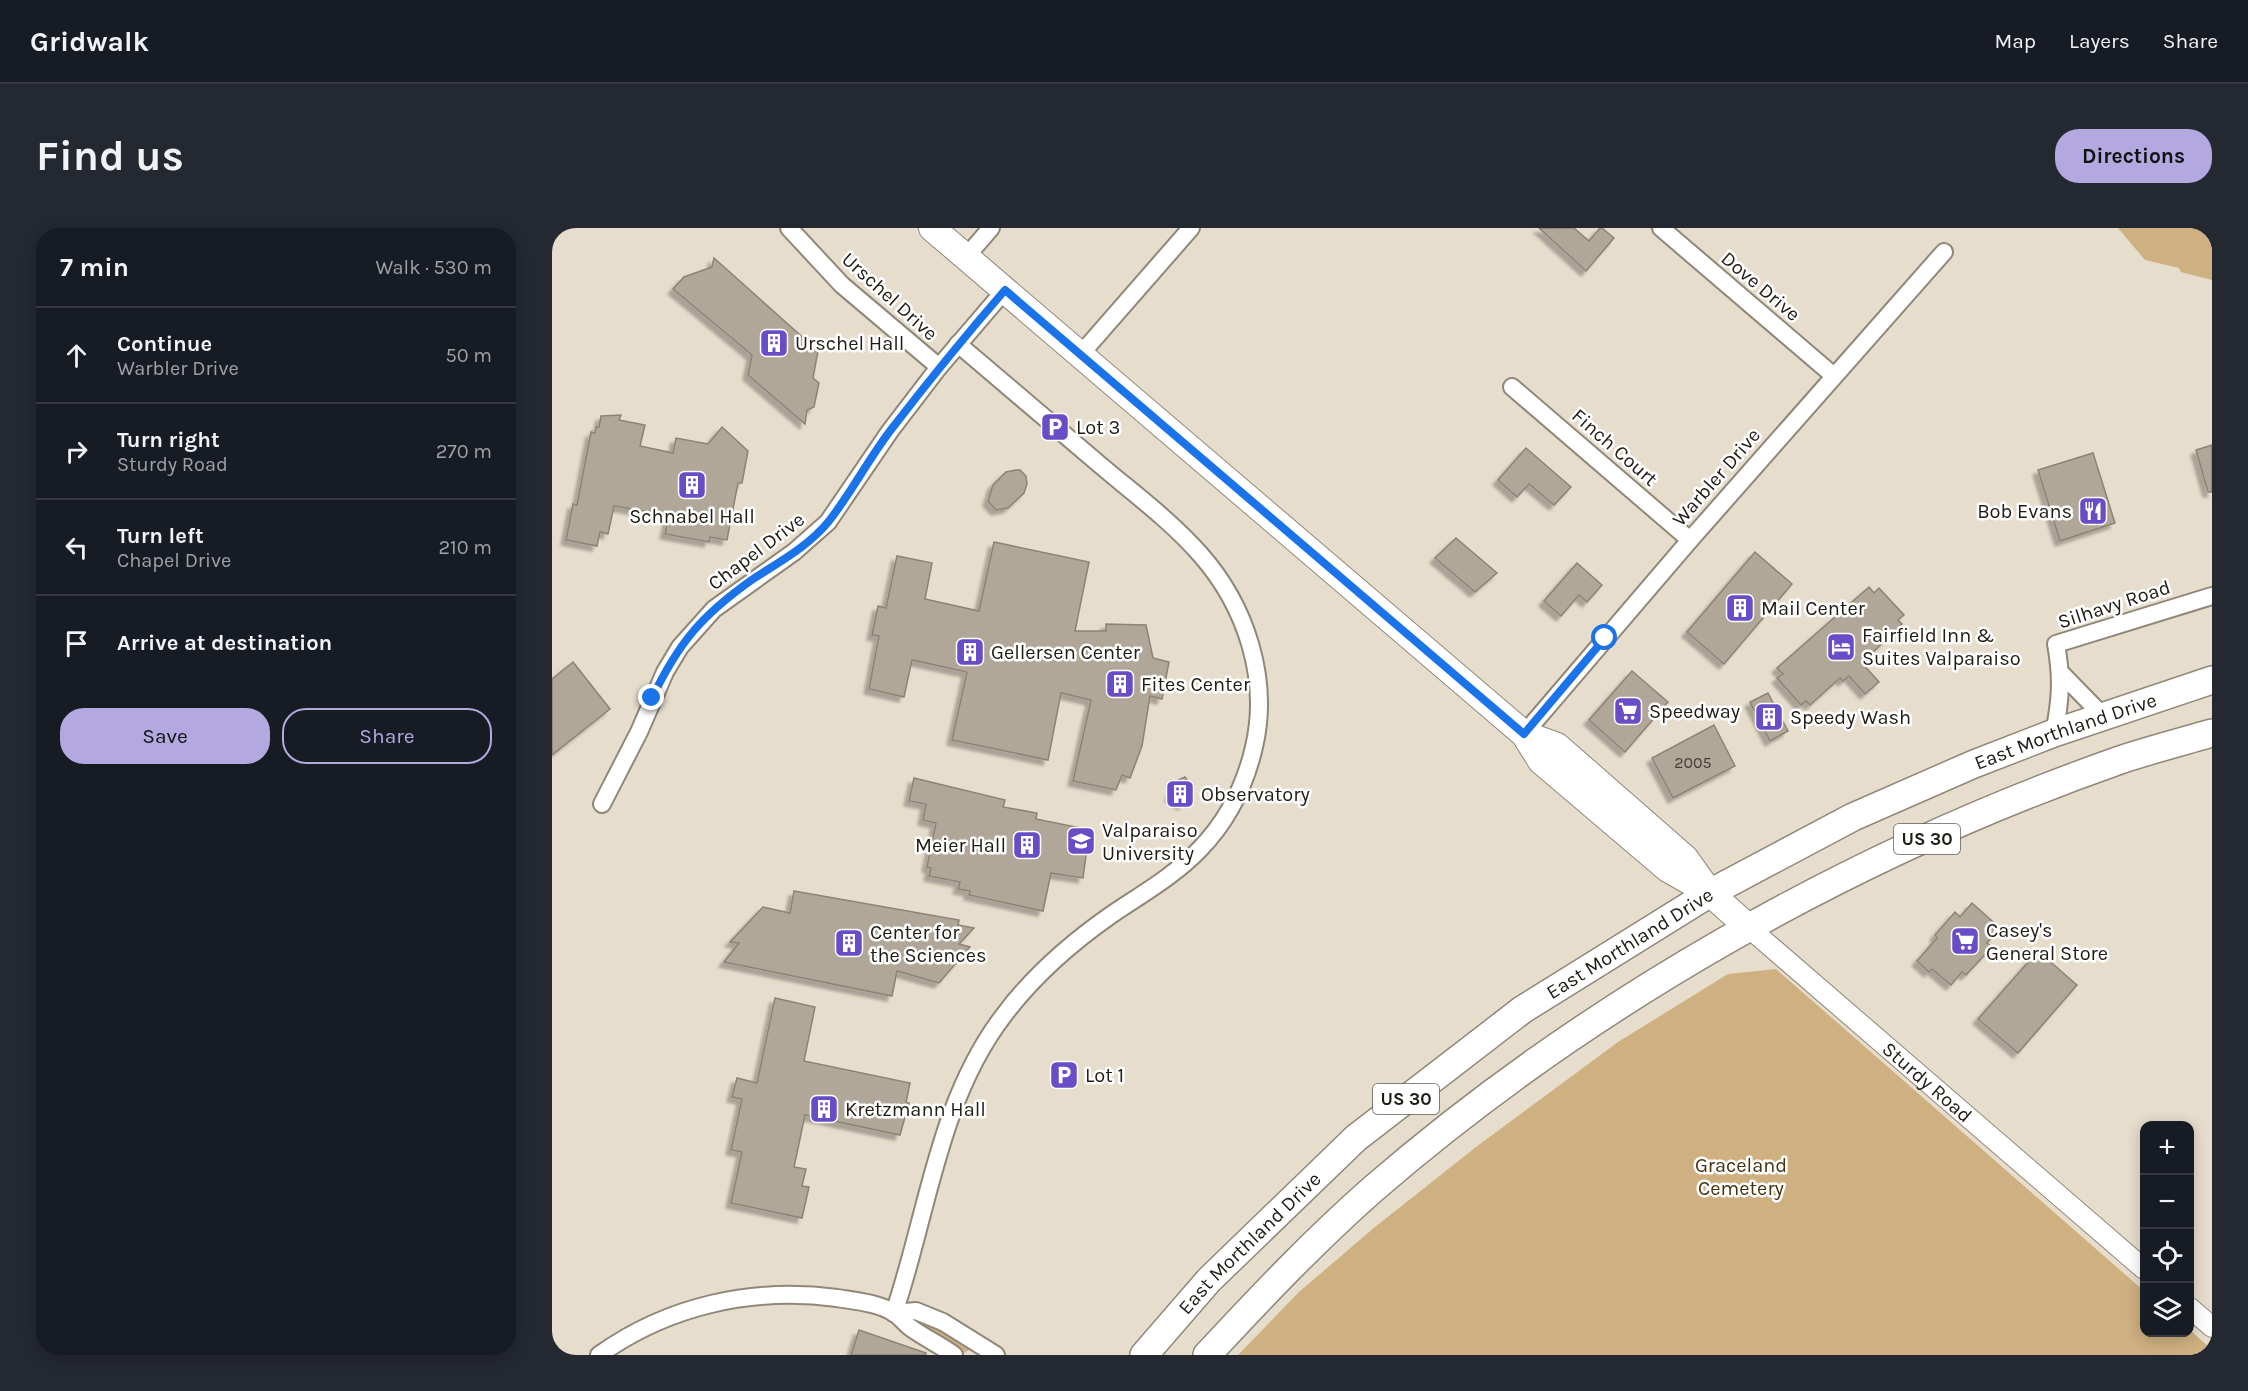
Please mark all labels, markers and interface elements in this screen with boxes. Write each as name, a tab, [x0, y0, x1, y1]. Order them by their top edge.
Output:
text: Gridwalk	[30, 25, 149, 58]
text: Map	[1994, 29, 2036, 53]
text: Layers	[2069, 29, 2130, 53]
text: Share	[2163, 29, 2218, 53]
button: Directions	[2055, 129, 2212, 183]
text: Find us	[36, 131, 184, 181]
street label: Urschel Drive	[837, 247, 942, 345]
street label: Dove Drive	[1717, 247, 1805, 326]
text: 7 min	[60, 252, 129, 283]
text: Walk · 530 m	[375, 256, 492, 279]
building icon: Urschel Hall	[758, 327, 790, 359]
text: Continue	[117, 331, 212, 357]
place label: Urschel Hall	[795, 332, 904, 355]
icon: ahead	[60, 339, 93, 372]
text: 50 m	[445, 344, 492, 367]
text: Warbler Drive	[117, 357, 239, 380]
street label: Finch Court	[1567, 404, 1662, 491]
parking icon: Lot 3	[1039, 411, 1071, 443]
place label: Lot 3	[1076, 416, 1120, 439]
street label: Warbler Drive	[1668, 424, 1765, 531]
text: Turn right	[117, 427, 220, 453]
icon: right	[60, 435, 93, 468]
text: 270 m	[436, 440, 492, 463]
text: Sturdy Road	[117, 453, 228, 476]
building icon: Schnabel Hall	[676, 469, 708, 501]
restaurant icon: Bob Evans	[2077, 495, 2109, 527]
place label: Bob Evans	[1977, 500, 2072, 523]
place label: Schnabel Hall	[629, 505, 755, 528]
street label: Chapel Drive	[704, 508, 809, 595]
text: Turn left	[117, 523, 204, 549]
icon: left	[60, 531, 93, 564]
text: 210 m	[438, 536, 492, 559]
text: Chapel Drive	[117, 549, 231, 572]
street label: Silhavy Road	[2055, 575, 2173, 633]
building icon: Mail Center	[1724, 592, 1756, 624]
place label: Mail Center	[1761, 597, 1866, 620]
route start	[1591, 624, 1617, 650]
place label: Fairfield Inn & Suites Valparaiso	[1862, 624, 2021, 670]
icon: arrive	[60, 627, 93, 660]
text: Arrive at destination	[117, 630, 332, 656]
hotel icon: Fairfield Inn & Suites Valparaiso	[1825, 631, 1857, 663]
building icon: Gellersen Center	[954, 636, 986, 668]
place label: Gellersen Center	[991, 641, 1141, 664]
building icon: Fites Center	[1104, 668, 1136, 700]
place label: Fites Center	[1141, 673, 1251, 696]
route end	[638, 684, 664, 710]
street label: East Morthland Drive	[1971, 688, 2160, 775]
supermarket icon: Speedway	[1612, 695, 1644, 727]
place label: Speedway	[1649, 700, 1740, 723]
building icon: Speedy Wash	[1753, 701, 1785, 733]
place label: Speedy Wash	[1790, 706, 1911, 729]
button: Save	[60, 708, 270, 764]
button: Share	[282, 708, 492, 764]
house number: 2005	[1674, 753, 1712, 772]
building icon: Observatory	[1164, 778, 1196, 810]
place label: Observatory	[1201, 783, 1310, 806]
place label: Valparaiso University	[1102, 819, 1198, 865]
road number: US 30	[1894, 824, 1960, 854]
school or university icon: Valparaiso University	[1065, 825, 1097, 857]
building icon: Meier Hall	[1011, 829, 1043, 861]
place label: Meier Hall	[915, 834, 1006, 857]
street label: East Morthland Drive	[1542, 883, 1717, 1004]
place label: Casey's General Store	[1986, 919, 2108, 965]
place label: Center for the Sciences	[870, 921, 986, 967]
supermarket icon: Casey's General Store	[1949, 925, 1981, 957]
building icon: Center for the Sciences	[833, 927, 865, 959]
street label: Sturdy Road	[1878, 1037, 1977, 1127]
parking icon: Lot 1	[1048, 1059, 1080, 1091]
place label: Lot 1	[1085, 1064, 1124, 1087]
road number: US 30	[1373, 1084, 1439, 1114]
building icon: Kretzmann Hall	[808, 1093, 840, 1125]
place label: Kretzmann Hall	[845, 1098, 986, 1121]
map controls	[2140, 1121, 2194, 1337]
button: +	[2140, 1121, 2194, 1175]
park label: Graceland Cemetery	[1695, 1154, 1787, 1200]
street label: East Morthland Drive	[1174, 1167, 1326, 1319]
button: −	[2140, 1175, 2194, 1229]
button: locate	[2140, 1229, 2194, 1283]
button: layers	[2140, 1283, 2194, 1337]

